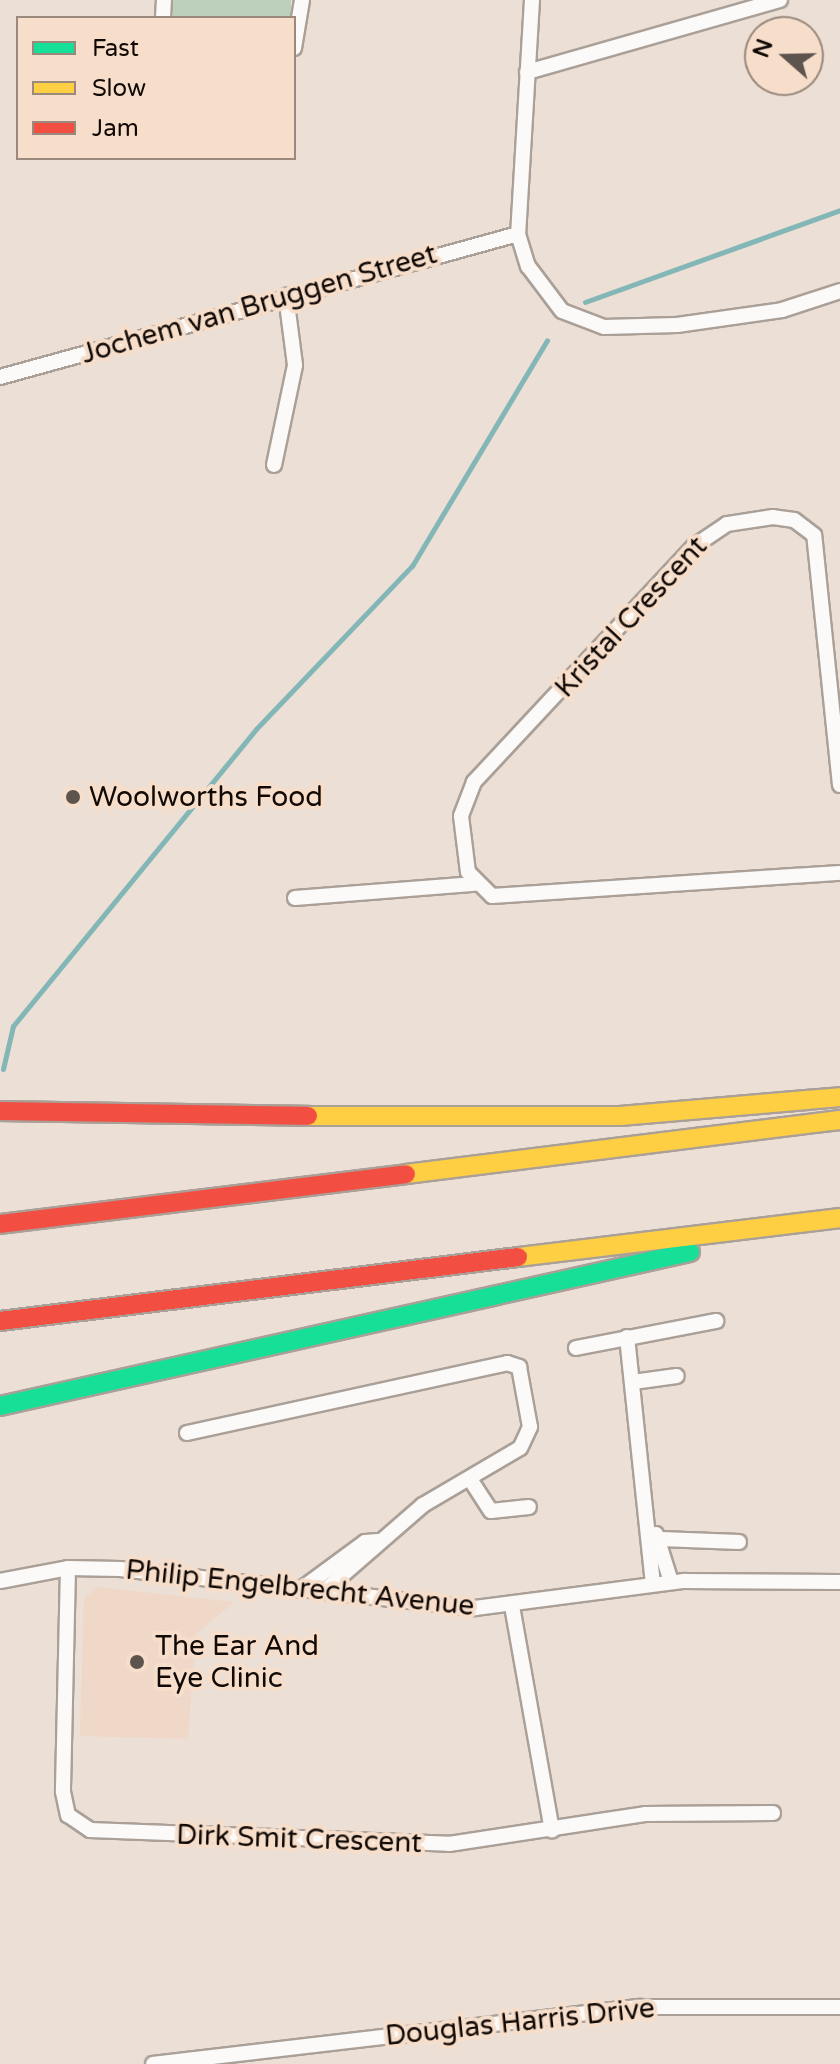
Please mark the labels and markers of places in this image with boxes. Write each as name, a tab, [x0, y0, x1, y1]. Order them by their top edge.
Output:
place label: Woolworths Food	[89, 780, 323, 814]
marker: Woolworths Food	[64, 788, 82, 806]
place label: The Ear And Eye Clinic	[155, 1629, 319, 1695]
marker: The Ear And Eye Clinic	[126, 1651, 148, 1673]

